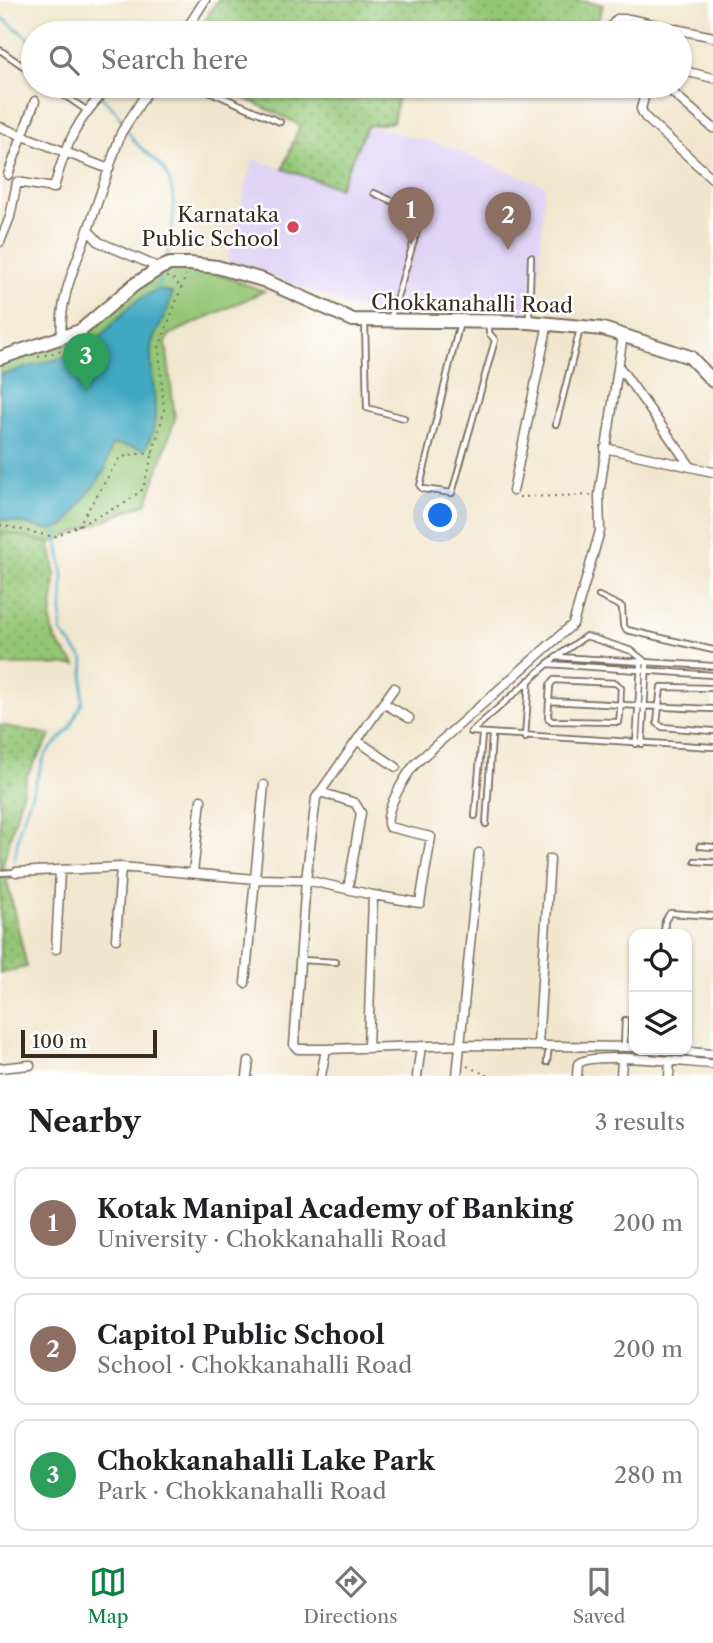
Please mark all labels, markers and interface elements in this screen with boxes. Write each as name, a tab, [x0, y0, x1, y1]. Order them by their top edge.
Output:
search box	[21, 21, 692, 98]
icon: search	[45, 41, 83, 79]
text: Search here	[101, 44, 248, 76]
pin: 1	[388, 187, 434, 245]
pin: 2	[485, 192, 531, 250]
place label: Karnataka Public School	[142, 202, 280, 251]
marker: Karnataka Public School	[285, 219, 301, 235]
street label: Chokkanahalli Road	[371, 289, 573, 318]
pin: 3	[63, 333, 109, 391]
your location	[423, 498, 457, 532]
map controls	[629, 929, 692, 1055]
button: locate	[629, 929, 692, 992]
button: layers	[629, 992, 692, 1055]
scale bar	[21, 1027, 158, 1059]
text: 100 m	[32, 1030, 87, 1053]
text: Nearby	[28, 1103, 141, 1140]
text: 3 results	[595, 1108, 685, 1136]
text: Kotak Manipal Academy of Banking	[97, 1193, 573, 1225]
text: 1	[48, 1209, 58, 1237]
text: 200 m	[613, 1209, 683, 1237]
text: University · Chokkanahalli Road	[97, 1225, 447, 1253]
text: Capitol Public School	[97, 1319, 385, 1351]
text: 2	[46, 1335, 60, 1363]
text: 200 m	[613, 1335, 683, 1363]
text: School · Chokkanahalli Road	[97, 1351, 412, 1379]
text: Chokkanahalli Lake Park	[97, 1445, 435, 1477]
text: 3	[47, 1461, 60, 1489]
text: 280 m	[614, 1461, 683, 1489]
text: Park · Chokkanahalli Road	[97, 1477, 386, 1505]
tab: Map	[88, 1563, 128, 1628]
tab: Directions	[304, 1563, 397, 1628]
tab: Saved	[573, 1563, 625, 1628]

